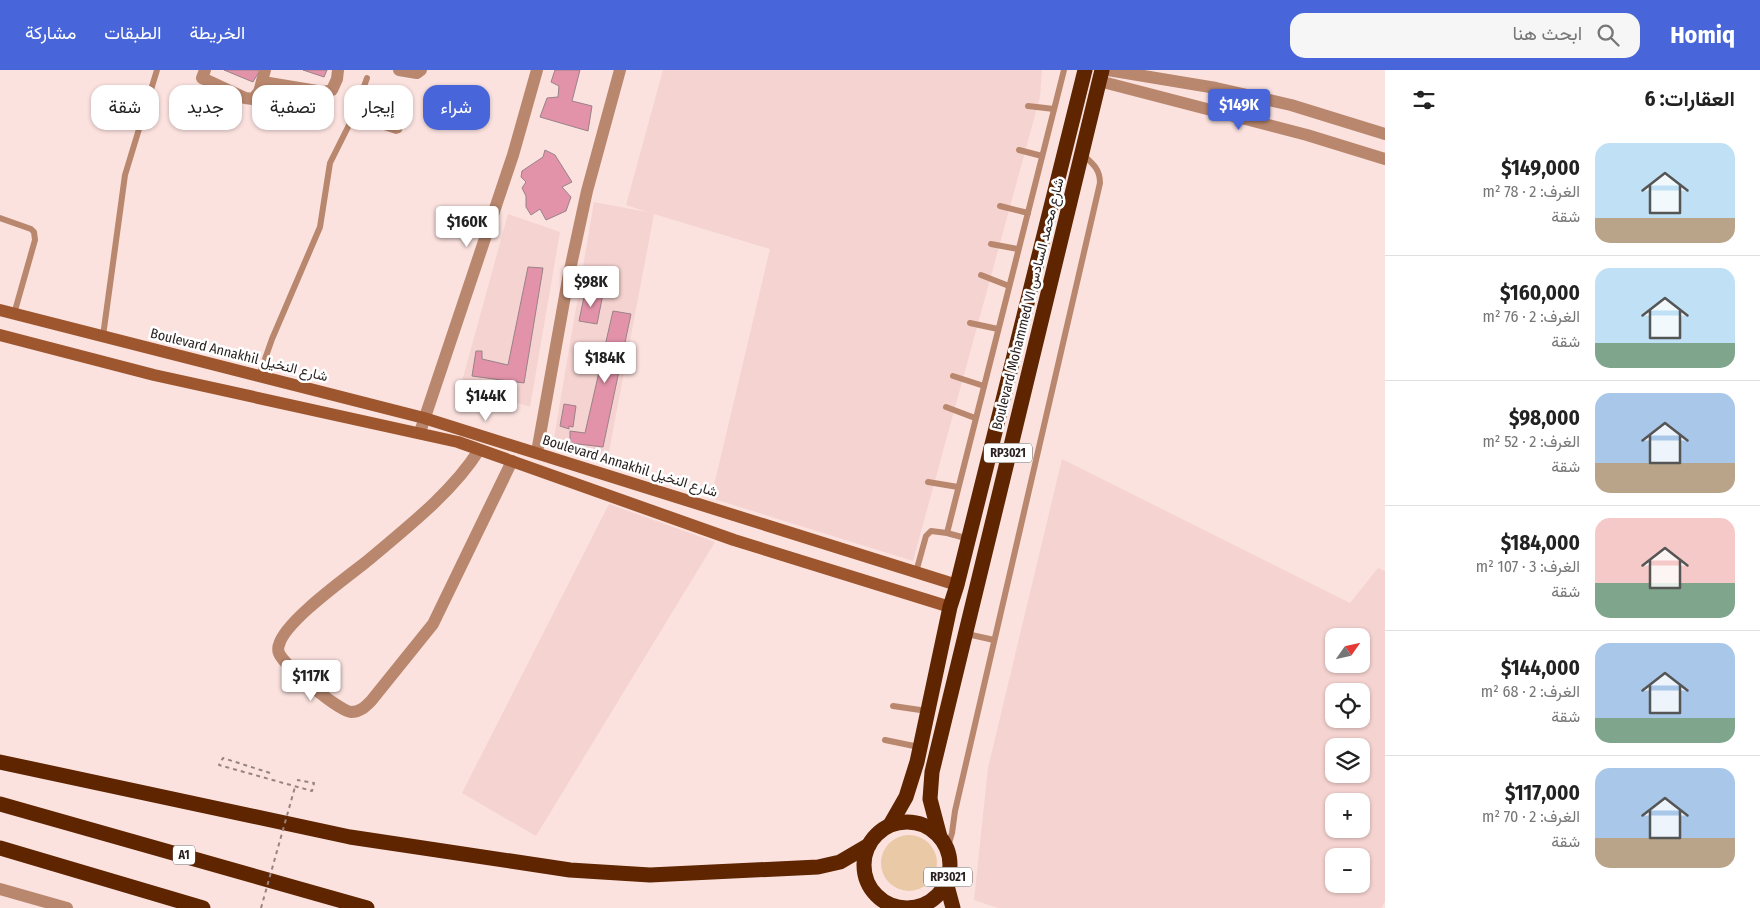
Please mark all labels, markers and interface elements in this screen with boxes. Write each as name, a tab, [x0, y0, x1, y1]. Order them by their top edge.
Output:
search box	[1290, 13, 1640, 58]
icon: search	[1594, 21, 1622, 49]
text: Homiq	[1670, 21, 1735, 49]
text: مشاركة	[25, 22, 76, 44]
text: الطبقات	[104, 22, 161, 44]
text: الخريطة	[189, 22, 245, 44]
text: ابحث هنا	[1512, 22, 1582, 45]
chip: شقة	[91, 85, 159, 130]
chip: جديد	[169, 85, 242, 130]
chip: تصفية	[252, 85, 334, 130]
chip: إيجار	[344, 85, 413, 130]
chip: شراء	[423, 85, 490, 130]
icon: filters	[1410, 86, 1438, 114]
text: العقارات: 6	[1644, 86, 1735, 112]
pin: $149K	[1204, 88, 1274, 131]
text: $149K	[1219, 95, 1259, 114]
text: $149,000	[1501, 155, 1580, 181]
icon: home	[1635, 163, 1695, 223]
street label: Boulevard Mohammed VI شارع محمد السادس	[988, 176, 1070, 432]
text: الغرف: 2 · 78 m²	[1482, 182, 1580, 201]
pin: $160K	[432, 206, 502, 248]
text: شقة	[1551, 207, 1580, 226]
text: $160K	[447, 212, 487, 231]
pin: $98K	[561, 266, 621, 308]
text: $98K	[574, 272, 608, 291]
text: $160,000	[1500, 280, 1580, 306]
icon: home	[1635, 288, 1695, 348]
text: الغرف: 2 · 76 m²	[1483, 307, 1580, 326]
street label: Boulevard Annakhil شارع النخيل	[148, 325, 330, 387]
text: شقة	[1551, 332, 1580, 351]
pin: $184K	[570, 342, 640, 384]
text: $184K	[585, 348, 625, 367]
pin: $144K	[451, 380, 521, 422]
text: $144K	[466, 386, 506, 405]
text: $98,000	[1509, 405, 1580, 431]
icon: home	[1635, 413, 1695, 473]
street label: Boulevard Annakhil شارع النخيل	[540, 431, 720, 503]
text: الغرف: 2 · 52 m²	[1482, 432, 1580, 451]
road number: RP3021	[984, 443, 1032, 462]
text: شقة	[1551, 457, 1580, 476]
text: $184,000	[1501, 530, 1580, 556]
icon: home	[1635, 538, 1695, 598]
text: الغرف: 3 · 107 m²	[1476, 557, 1580, 576]
text: شقة	[1551, 582, 1580, 601]
north arrow	[1325, 628, 1370, 672]
map controls	[1325, 628, 1370, 893]
text: $144,000	[1501, 655, 1580, 681]
pin: $117K	[276, 660, 346, 702]
icon: home	[1635, 663, 1695, 723]
text: $117K	[293, 666, 329, 685]
text: الغرف: 2 · 68 m²	[1481, 682, 1580, 701]
button: locate	[1325, 683, 1370, 728]
text: شقة	[1551, 707, 1580, 726]
button: layers	[1325, 738, 1370, 783]
text: $117,000	[1505, 780, 1580, 806]
icon: home	[1635, 788, 1695, 848]
button: +	[1325, 793, 1370, 838]
text: الغرف: 2 · 70 m²	[1482, 807, 1580, 826]
text: شقة	[1551, 832, 1580, 851]
road number: A1	[173, 846, 195, 864]
button: −	[1325, 848, 1370, 893]
road number: RP3021	[924, 868, 972, 886]

